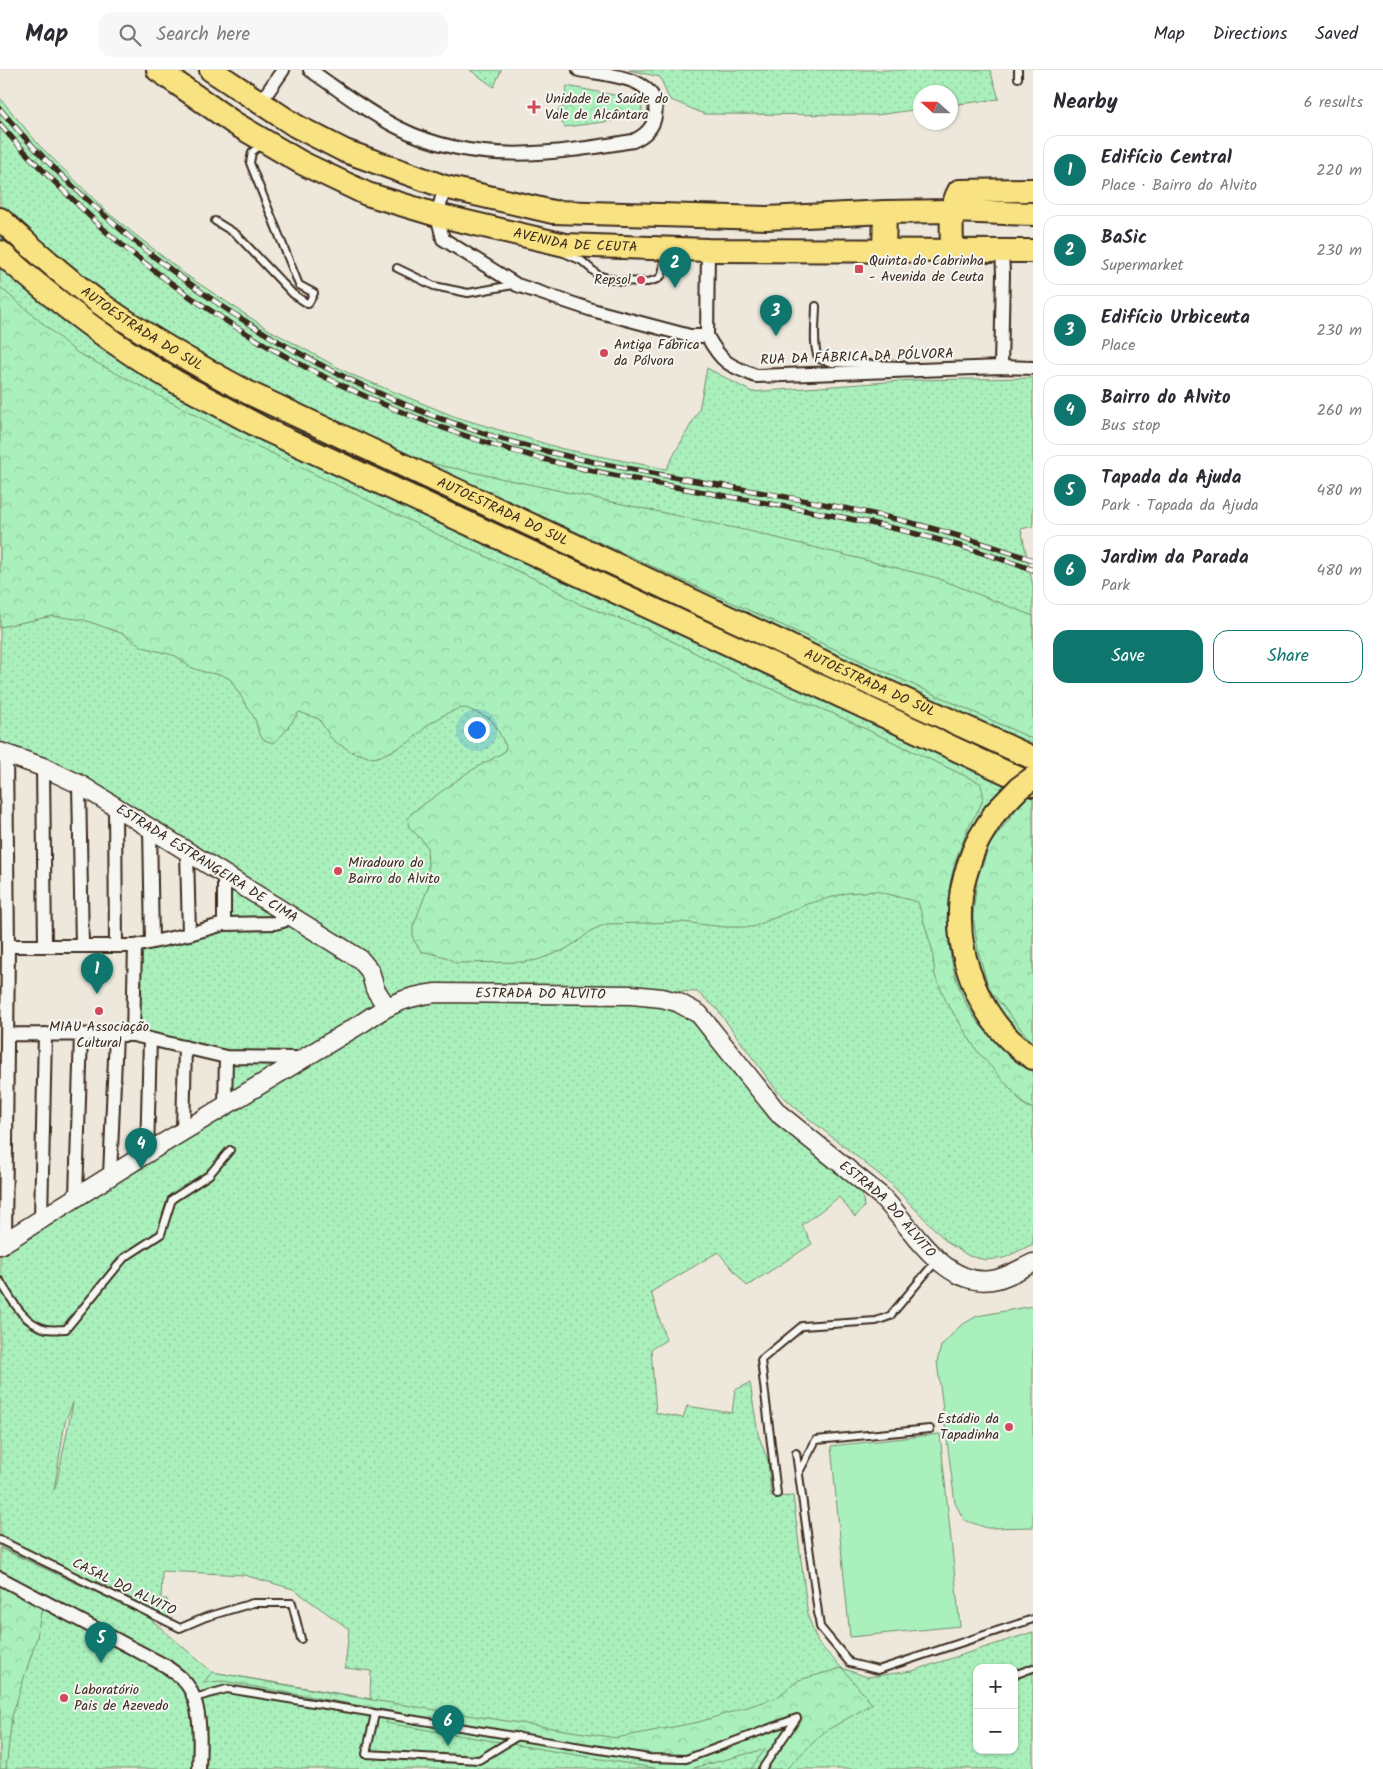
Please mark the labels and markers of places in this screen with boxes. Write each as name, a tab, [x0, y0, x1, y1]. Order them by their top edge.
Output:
place label: Unidade de Saúde do Vale de Alcântara	[545, 88, 668, 126]
marker: Unidade de Saúde do Vale de Alcântara	[527, 100, 541, 114]
pin: 2	[659, 247, 691, 288]
place label: Quinta do Cabrinha - Avenida de Ceuta	[869, 250, 984, 288]
marker: Quinta do Cabrinha - Avenida de Ceuta	[853, 263, 865, 275]
place label: Repsol	[594, 269, 632, 291]
marker: Repsol	[635, 274, 647, 286]
pin: 3	[760, 295, 792, 336]
place label: Antiga Fábrica da Pólvora	[614, 334, 700, 372]
marker: Antiga Fábrica da Pólvora	[598, 347, 610, 359]
place label: Miradouro do Bairro do Alvito	[348, 852, 440, 890]
marker: Miradouro do Bairro do Alvito	[332, 865, 344, 877]
pin: 1	[81, 953, 113, 994]
marker: MIAU Associação Cultural	[93, 1005, 105, 1017]
place label: MIAU Associação Cultural	[49, 1016, 149, 1054]
pin: 4	[125, 1128, 157, 1169]
place label: Estádio da Tapadinha	[937, 1408, 999, 1446]
marker: Estádio da Tapadinha	[1003, 1421, 1015, 1433]
pin: 5	[85, 1622, 117, 1663]
place label: Laboratório Pais de Azevedo	[74, 1679, 169, 1717]
marker: Laboratório Pais de Azevedo	[58, 1692, 70, 1704]
pin: 6	[432, 1705, 464, 1746]

